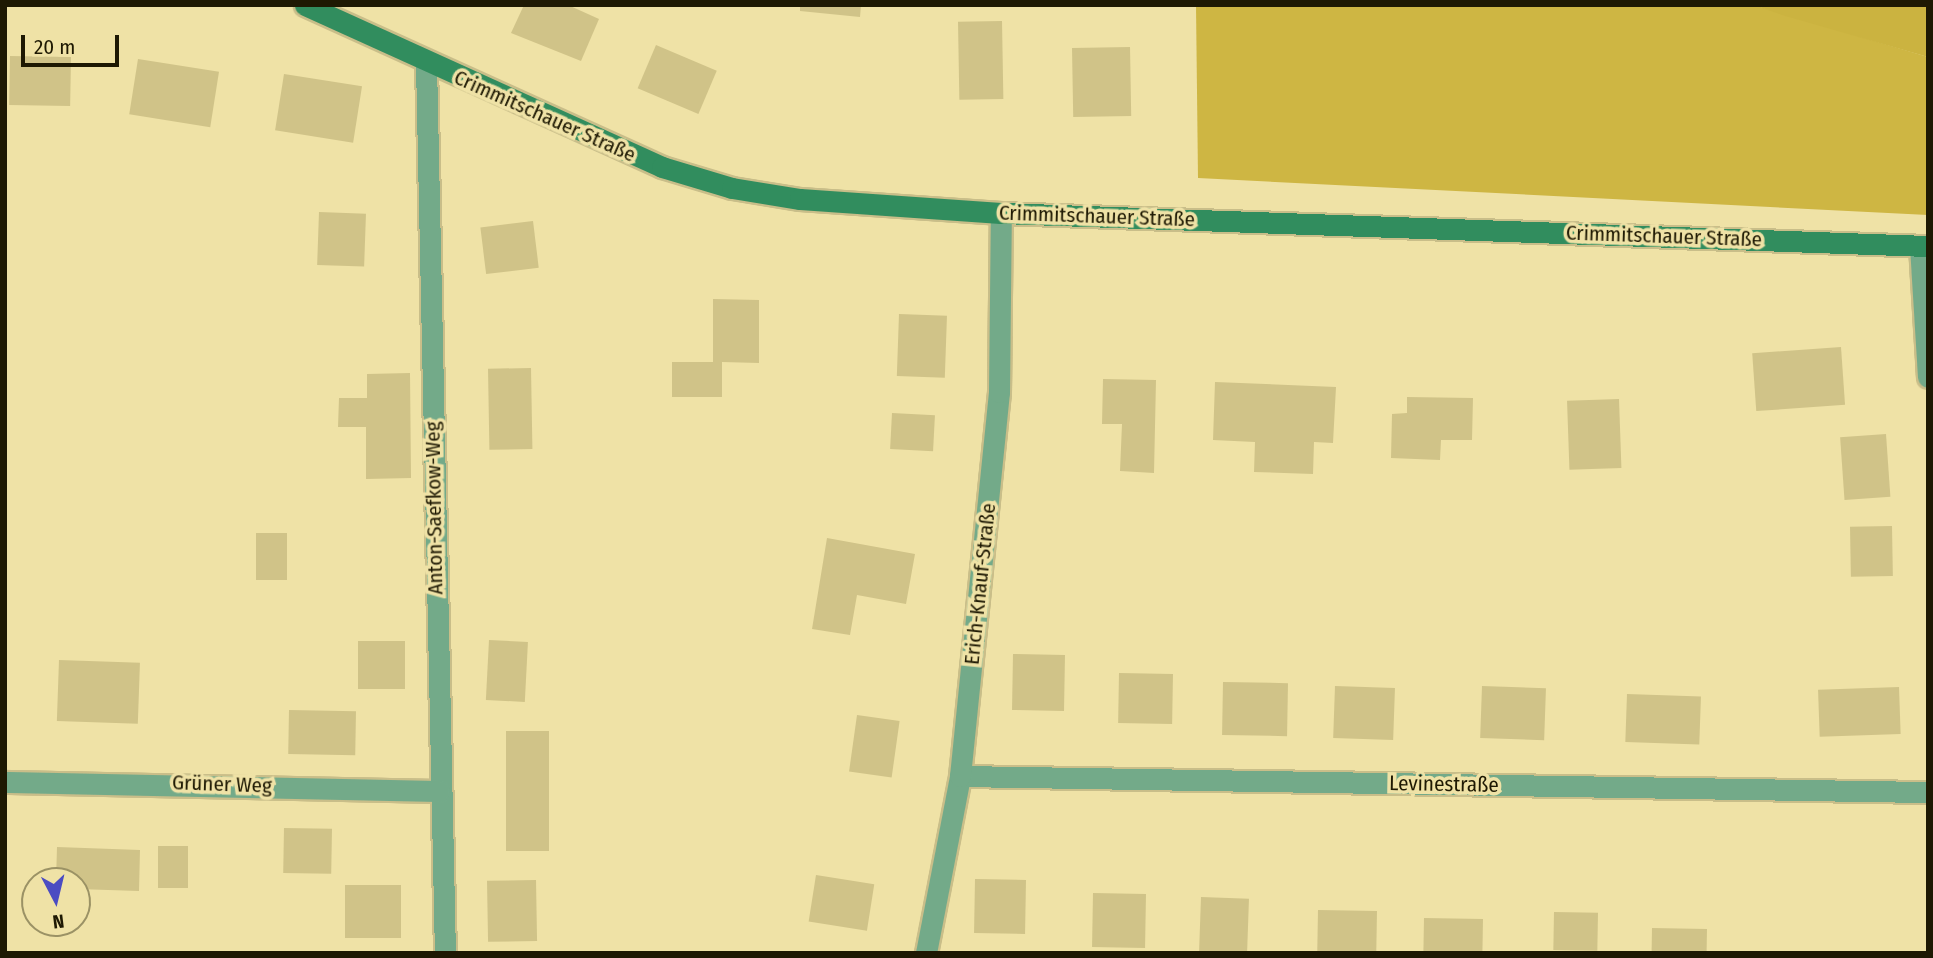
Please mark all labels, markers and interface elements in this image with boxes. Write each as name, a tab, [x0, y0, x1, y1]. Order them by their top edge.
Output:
scale bar	[24, 21, 122, 65]
text: 20 m	[34, 34, 75, 60]
street label: Crimmitschauer Straße	[450, 65, 640, 167]
street label: Crimmitschauer Straße	[999, 200, 1195, 232]
street label: Crimmitschauer Straße	[1566, 220, 1762, 252]
street label: Anton-Saefkow-Weg	[420, 421, 448, 595]
street label: Erich-Knauf-Straße	[959, 502, 1001, 666]
street label: Grüner Weg	[172, 770, 272, 798]
street label: Levinestraße	[1389, 770, 1499, 798]
north arrow	[21, 867, 91, 937]
text: N	[51, 909, 65, 933]

